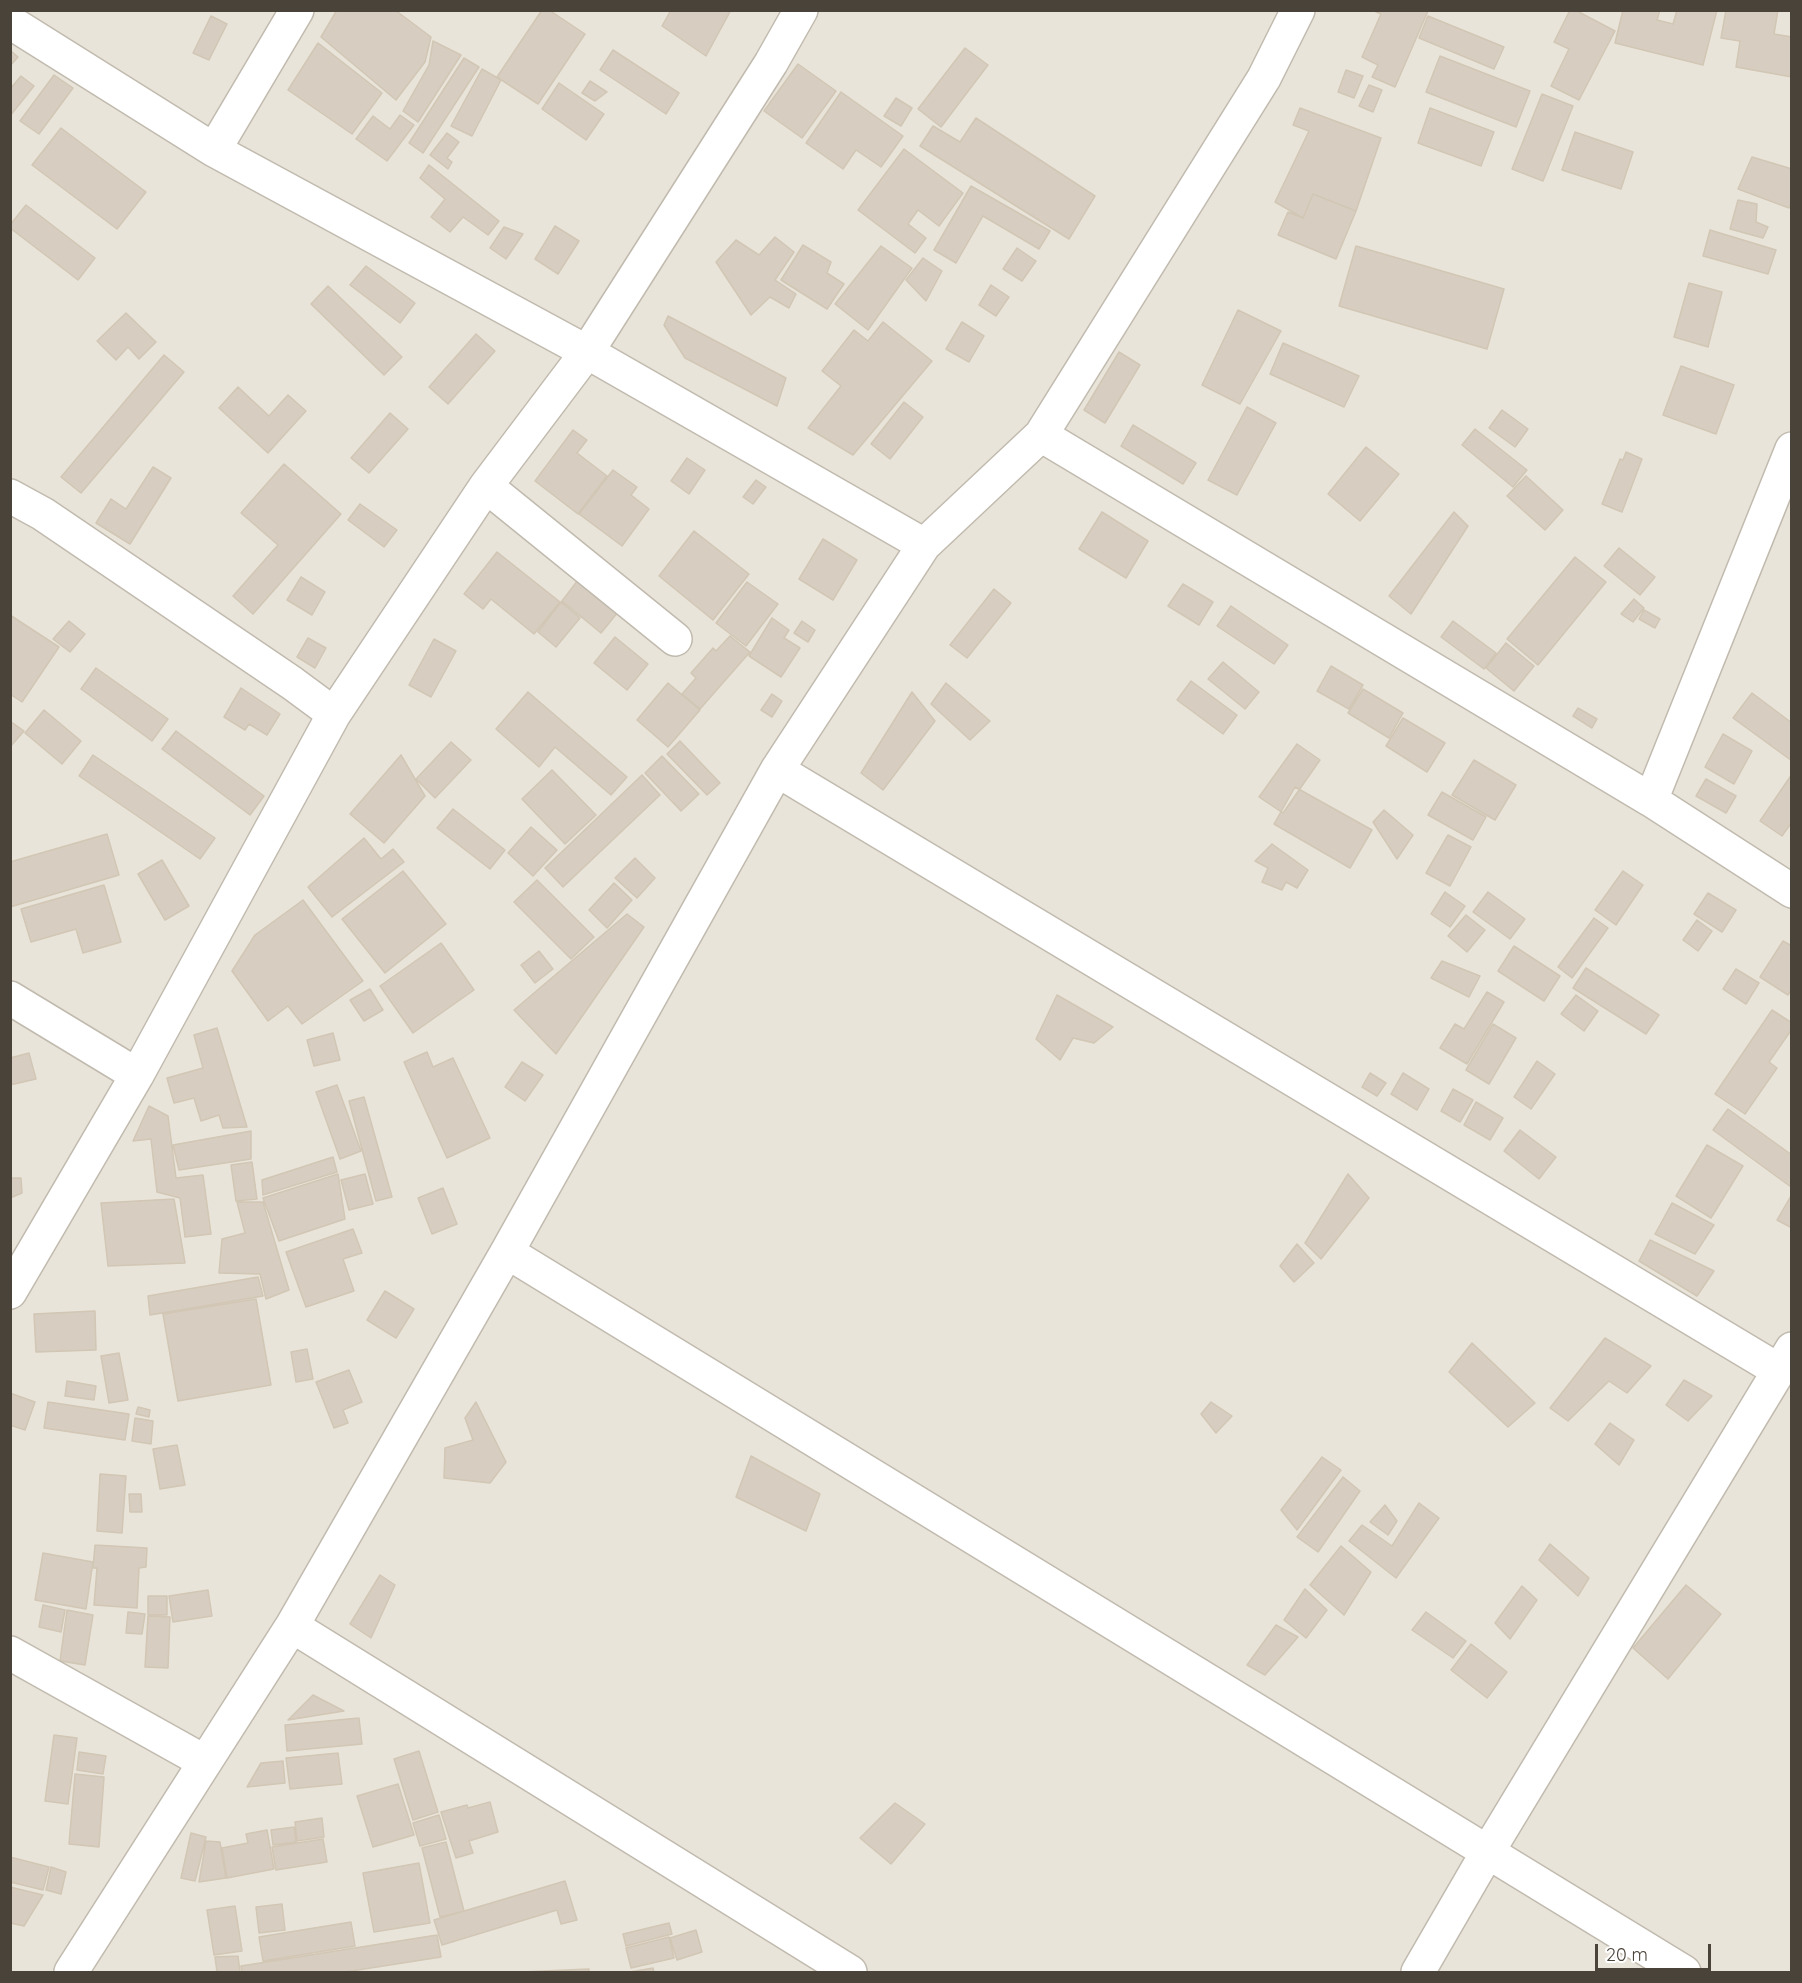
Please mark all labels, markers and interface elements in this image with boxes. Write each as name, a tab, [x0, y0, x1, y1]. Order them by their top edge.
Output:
scale bar	[1598, 1932, 1714, 1970]
text: 20 m	[1606, 1943, 1648, 1966]

